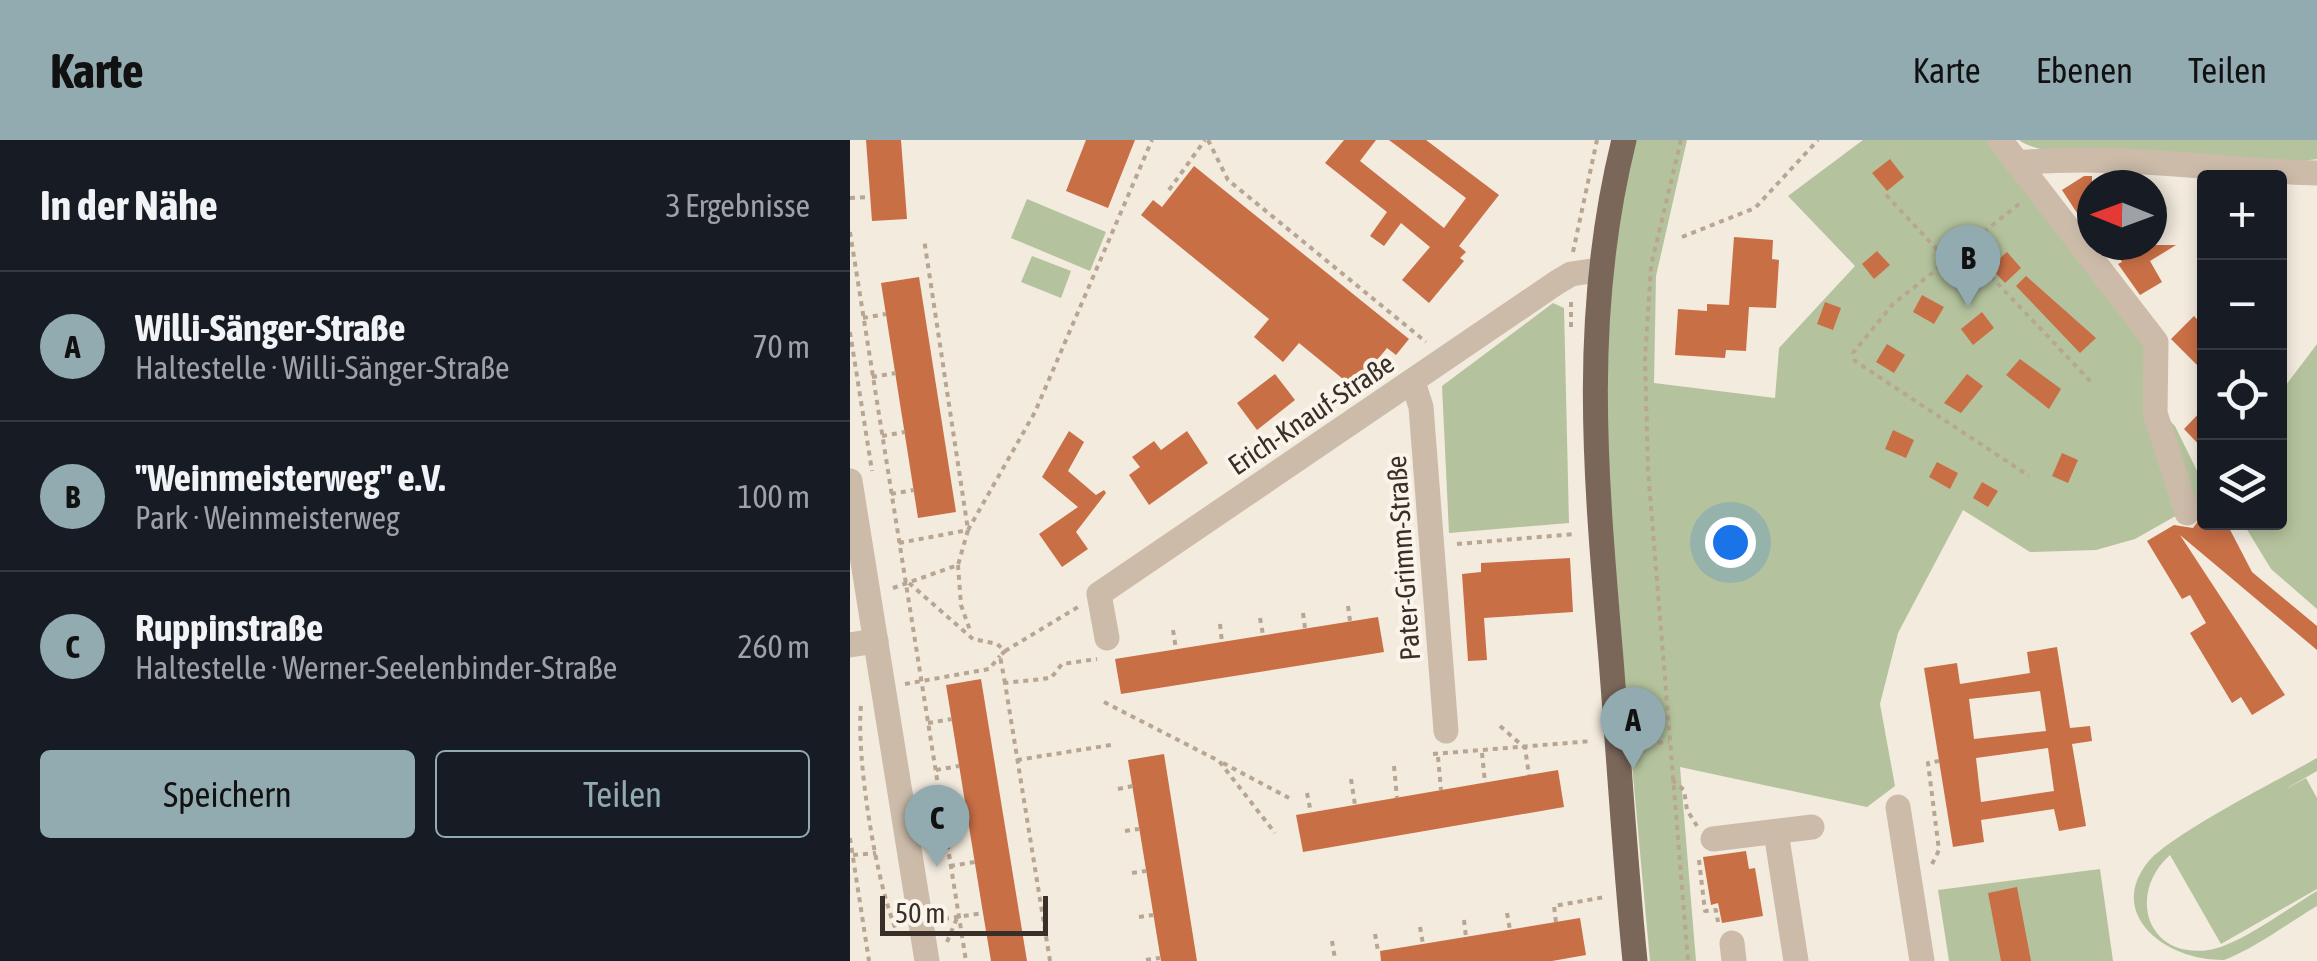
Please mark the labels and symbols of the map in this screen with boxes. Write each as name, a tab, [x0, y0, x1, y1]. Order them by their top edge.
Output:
north arrow	[2077, 170, 2167, 260]
pin: B	[1936, 224, 2000, 307]
street label: Erich-Knauf-Straße	[1222, 347, 1400, 481]
street label: Pater-Grimm-Straße	[1380, 455, 1426, 661]
your location	[1705, 517, 1756, 568]
pin: A	[1600, 686, 1666, 769]
pin: C	[904, 784, 970, 867]
scale bar	[880, 891, 1048, 936]

